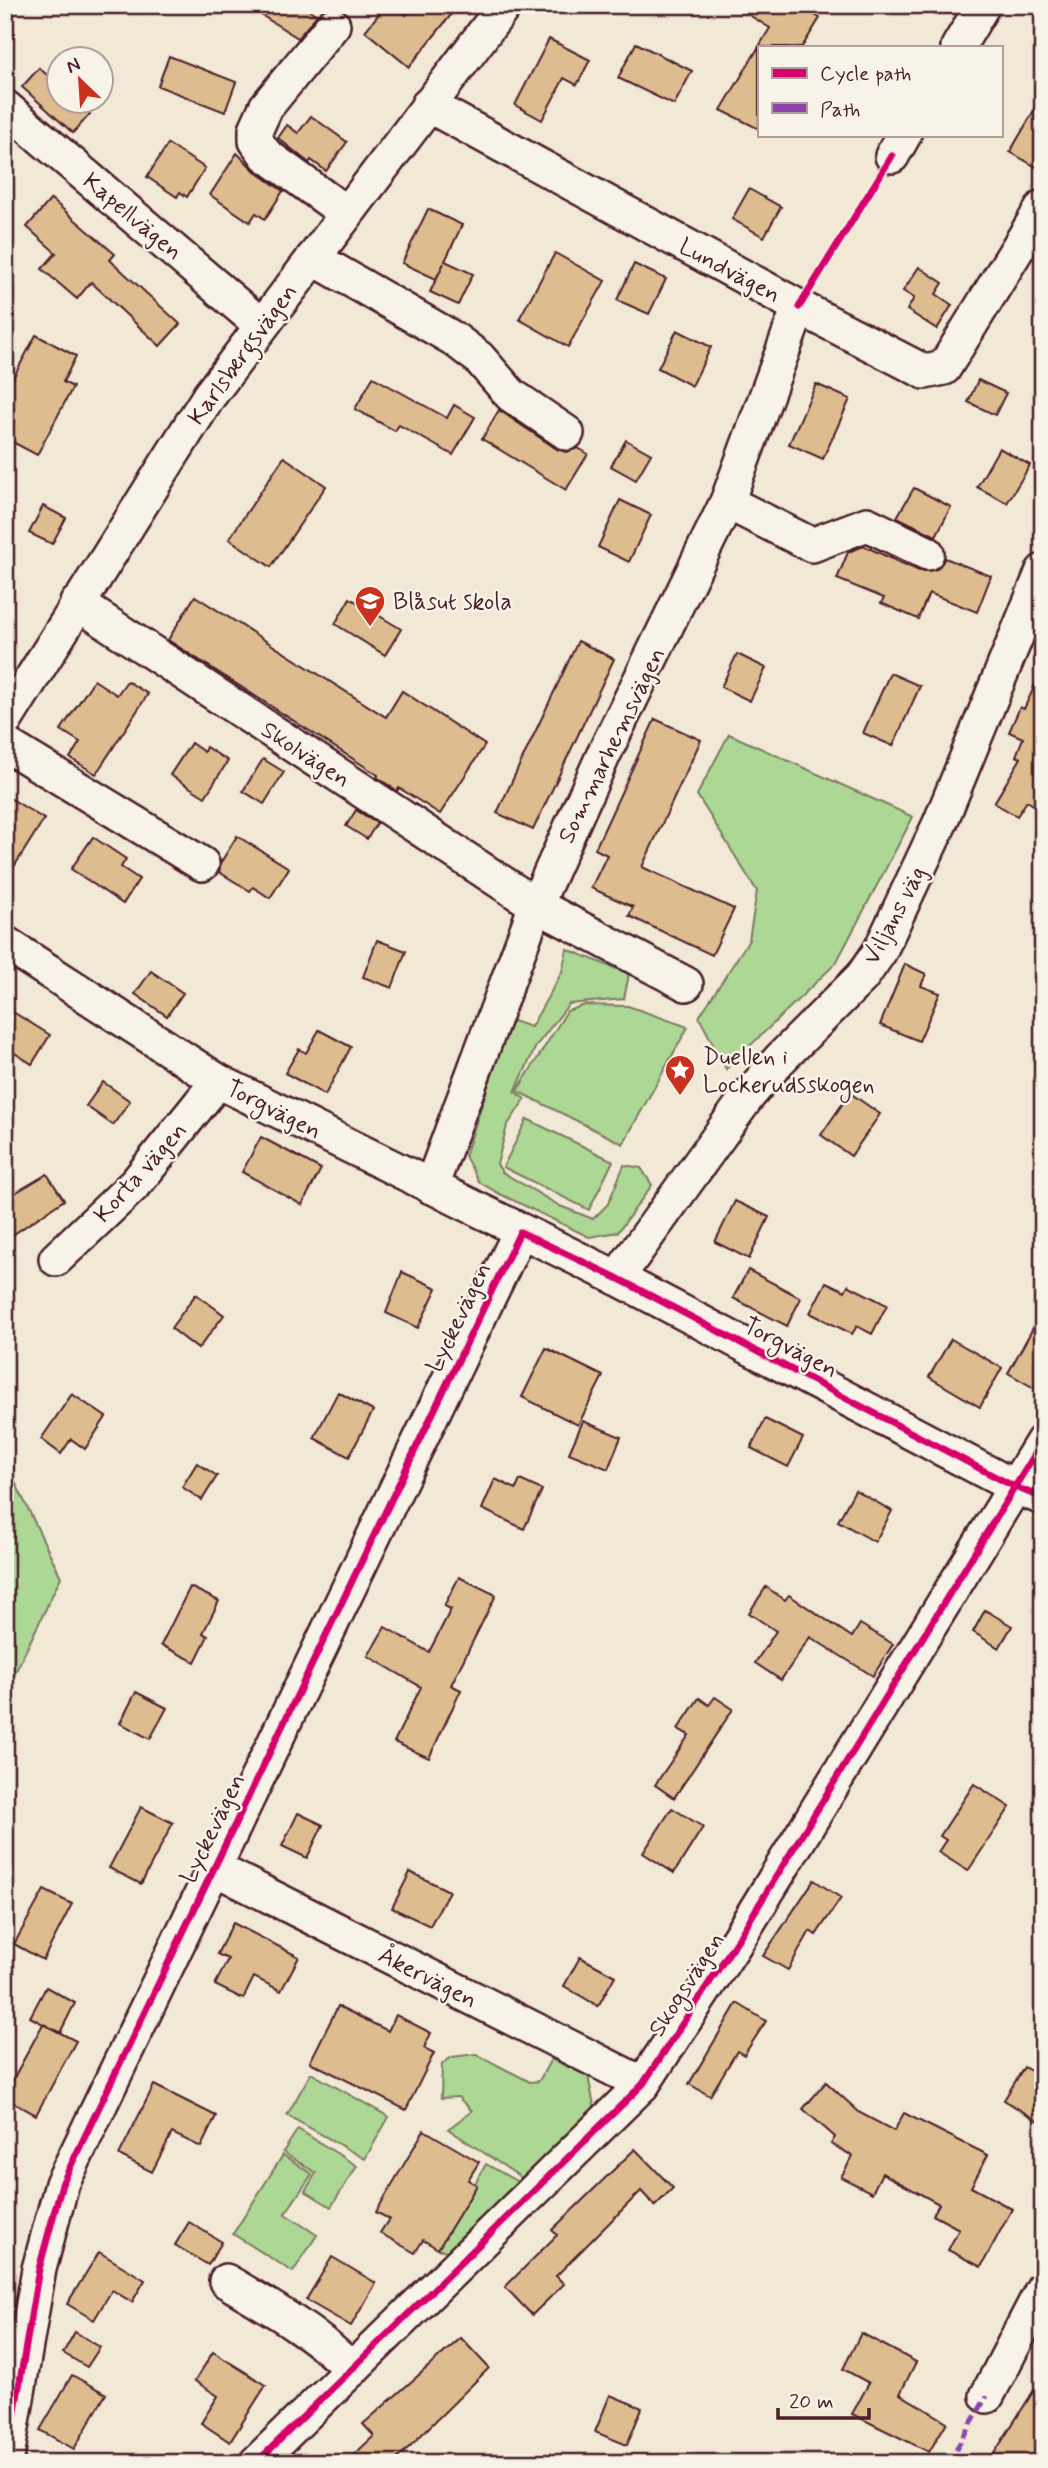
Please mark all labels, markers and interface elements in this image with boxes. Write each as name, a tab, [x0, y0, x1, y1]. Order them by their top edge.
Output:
north arrow	[46, 46, 116, 116]
legend	[758, 46, 1002, 136]
text: N	[62, 52, 84, 80]
text: Cycle path	[820, 60, 911, 88]
text: Path	[820, 96, 860, 124]
street label: Kapellvägen	[76, 166, 188, 268]
street label: Lundvägen	[673, 232, 785, 311]
street label: Karlsbergsvägen	[181, 278, 307, 434]
school or university icon: Blåsut skola	[353, 584, 387, 628]
place label: Blåsut skola	[393, 587, 512, 618]
street label: Sommarhemsvägen	[552, 643, 673, 849]
street label: Skolvägen	[255, 715, 356, 796]
street label: Viljans väg	[856, 861, 934, 970]
place label: Duellen i Lockerudsskogen	[703, 1042, 875, 1103]
place icon: Duellen i Lockerudsskogen	[663, 1053, 697, 1097]
street label: Torgvägen	[220, 1073, 326, 1149]
street label: Korta vägen	[88, 1116, 195, 1230]
street label: Lyckevägen	[419, 1258, 499, 1378]
street label: Torgvägen	[737, 1311, 843, 1388]
street label: Lyckevägen	[173, 1769, 253, 1889]
street label: Skogsvägen	[642, 1927, 734, 2044]
street label: Åkervägen	[373, 1940, 482, 2016]
scale bar	[778, 2377, 870, 2421]
text: 20 m	[789, 2388, 834, 2416]

